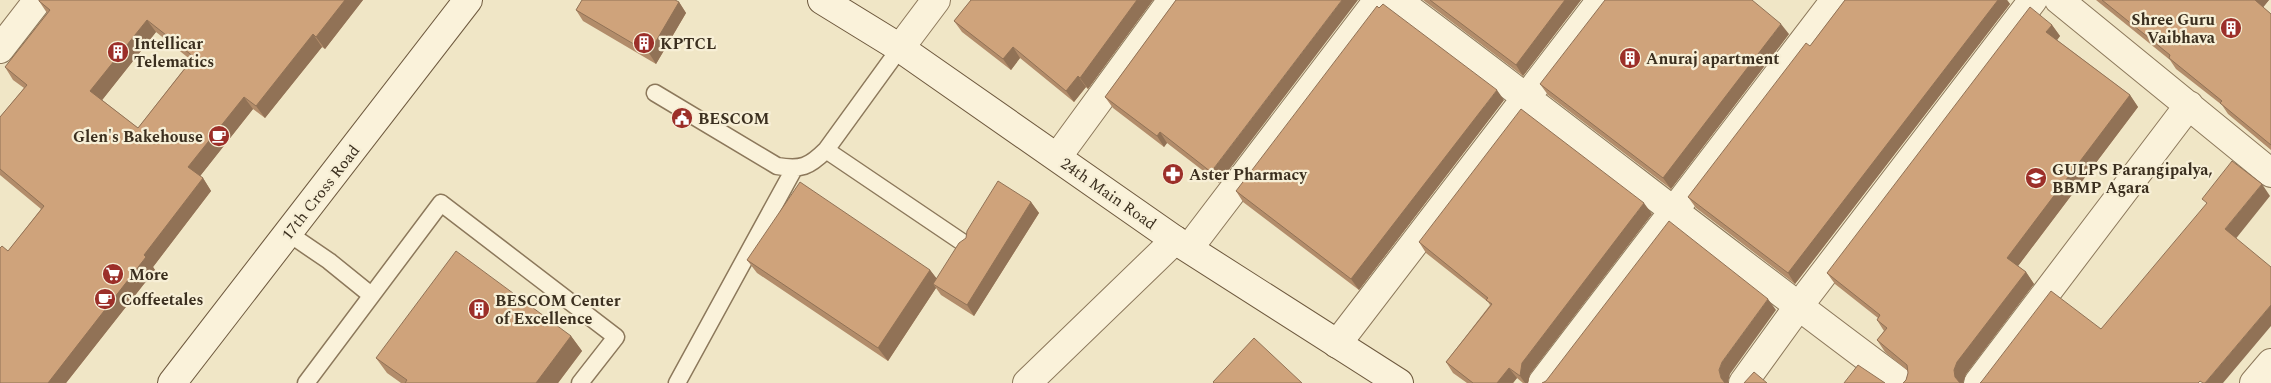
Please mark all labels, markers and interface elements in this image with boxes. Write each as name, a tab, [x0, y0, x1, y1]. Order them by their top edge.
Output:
place label: Shree Guru Vaibhava	[2131, 8, 2216, 50]
building icon: Shree Guru Vaibhava	[2219, 16, 2243, 40]
building icon: KPTCL	[632, 31, 656, 55]
place label: Intellicar Telematics	[134, 32, 214, 74]
place label: KPTCL	[660, 32, 716, 56]
building icon: Intellicar Telematics	[106, 40, 130, 64]
building icon: Anuraj apartment	[1618, 46, 1642, 70]
place label: Anuraj apartment	[1646, 47, 1780, 71]
public building icon: BESCOM	[670, 106, 694, 130]
place label: BESCOM	[698, 107, 770, 131]
cafe icon: Glen's Bakehouse	[207, 124, 231, 148]
place label: Glen's Bakehouse	[73, 125, 203, 149]
street label: 17th Cross Road	[276, 140, 366, 245]
street label: 24th Main Road	[1055, 152, 1161, 236]
place label: GULPS Parangipalya, BBMP Agara	[2052, 158, 2213, 200]
pharmacy icon: Aster Pharmacy	[1161, 162, 1185, 186]
place label: Aster Pharmacy	[1189, 163, 1308, 187]
school or university icon: GULPS Parangipalya, BBMP Agara	[2024, 166, 2048, 190]
supermarket icon: More	[101, 262, 125, 286]
place label: More	[129, 263, 168, 287]
cafe icon: Coffeetales	[93, 287, 117, 311]
place label: Coffeetales	[121, 288, 203, 312]
place label: BESCOM Center of Excellence	[495, 289, 621, 331]
building icon: BESCOM Center of Excellence	[467, 297, 491, 321]

